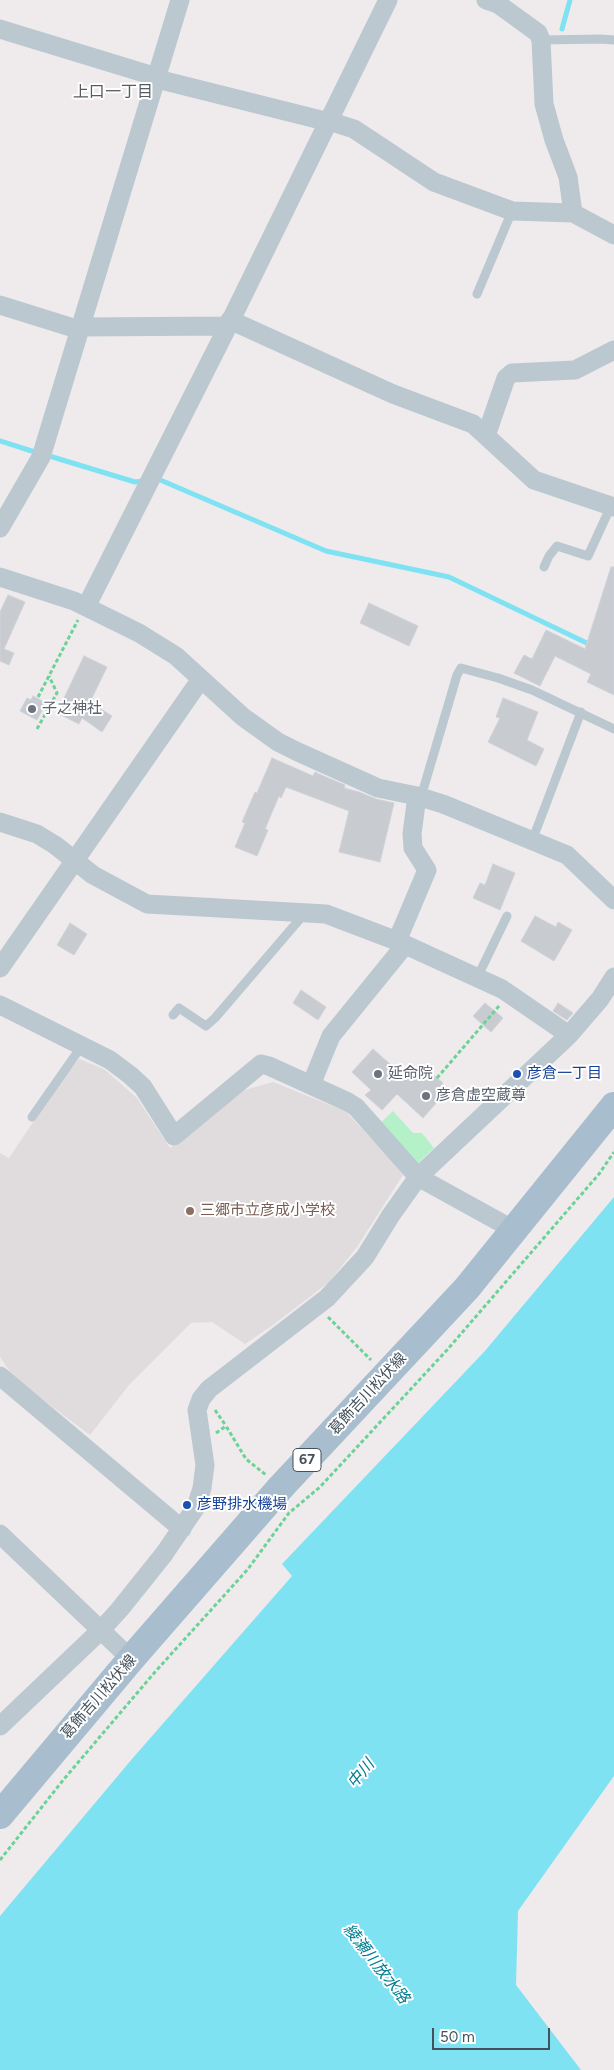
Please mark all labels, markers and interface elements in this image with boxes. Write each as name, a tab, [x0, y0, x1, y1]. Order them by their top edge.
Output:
district label: 上口一丁目	[73, 82, 153, 102]
place label: 子之神社	[42, 700, 102, 718]
marker: 子之神社	[26, 703, 38, 715]
place label: 延命院	[388, 1065, 433, 1083]
place label: 彦倉一丁目	[527, 1065, 602, 1083]
marker: 延命院	[372, 1068, 384, 1080]
marker: 彦倉一丁目	[511, 1068, 523, 1080]
place label: 彦倉虚空蔵尊	[436, 1087, 526, 1105]
marker: 彦倉虚空蔵尊	[420, 1090, 432, 1102]
place label: 三郷市立彦成小学校	[200, 1202, 335, 1220]
marker: 三郷市立彦成小学校	[184, 1205, 196, 1217]
street label: 葛飾吉川松伏線	[326, 1349, 410, 1439]
road number: 67	[293, 1448, 321, 1472]
place label: 彦野排水機場	[197, 1496, 287, 1514]
marker: 彦野排水機場	[181, 1499, 193, 1511]
street label: 葛飾吉川松伏線	[58, 1651, 140, 1743]
water label: 中川	[343, 1756, 379, 1792]
water label: 綾瀬川放水路	[339, 1920, 413, 2008]
scale bar	[434, 2018, 552, 2050]
text: 50 m	[440, 2028, 475, 2046]

